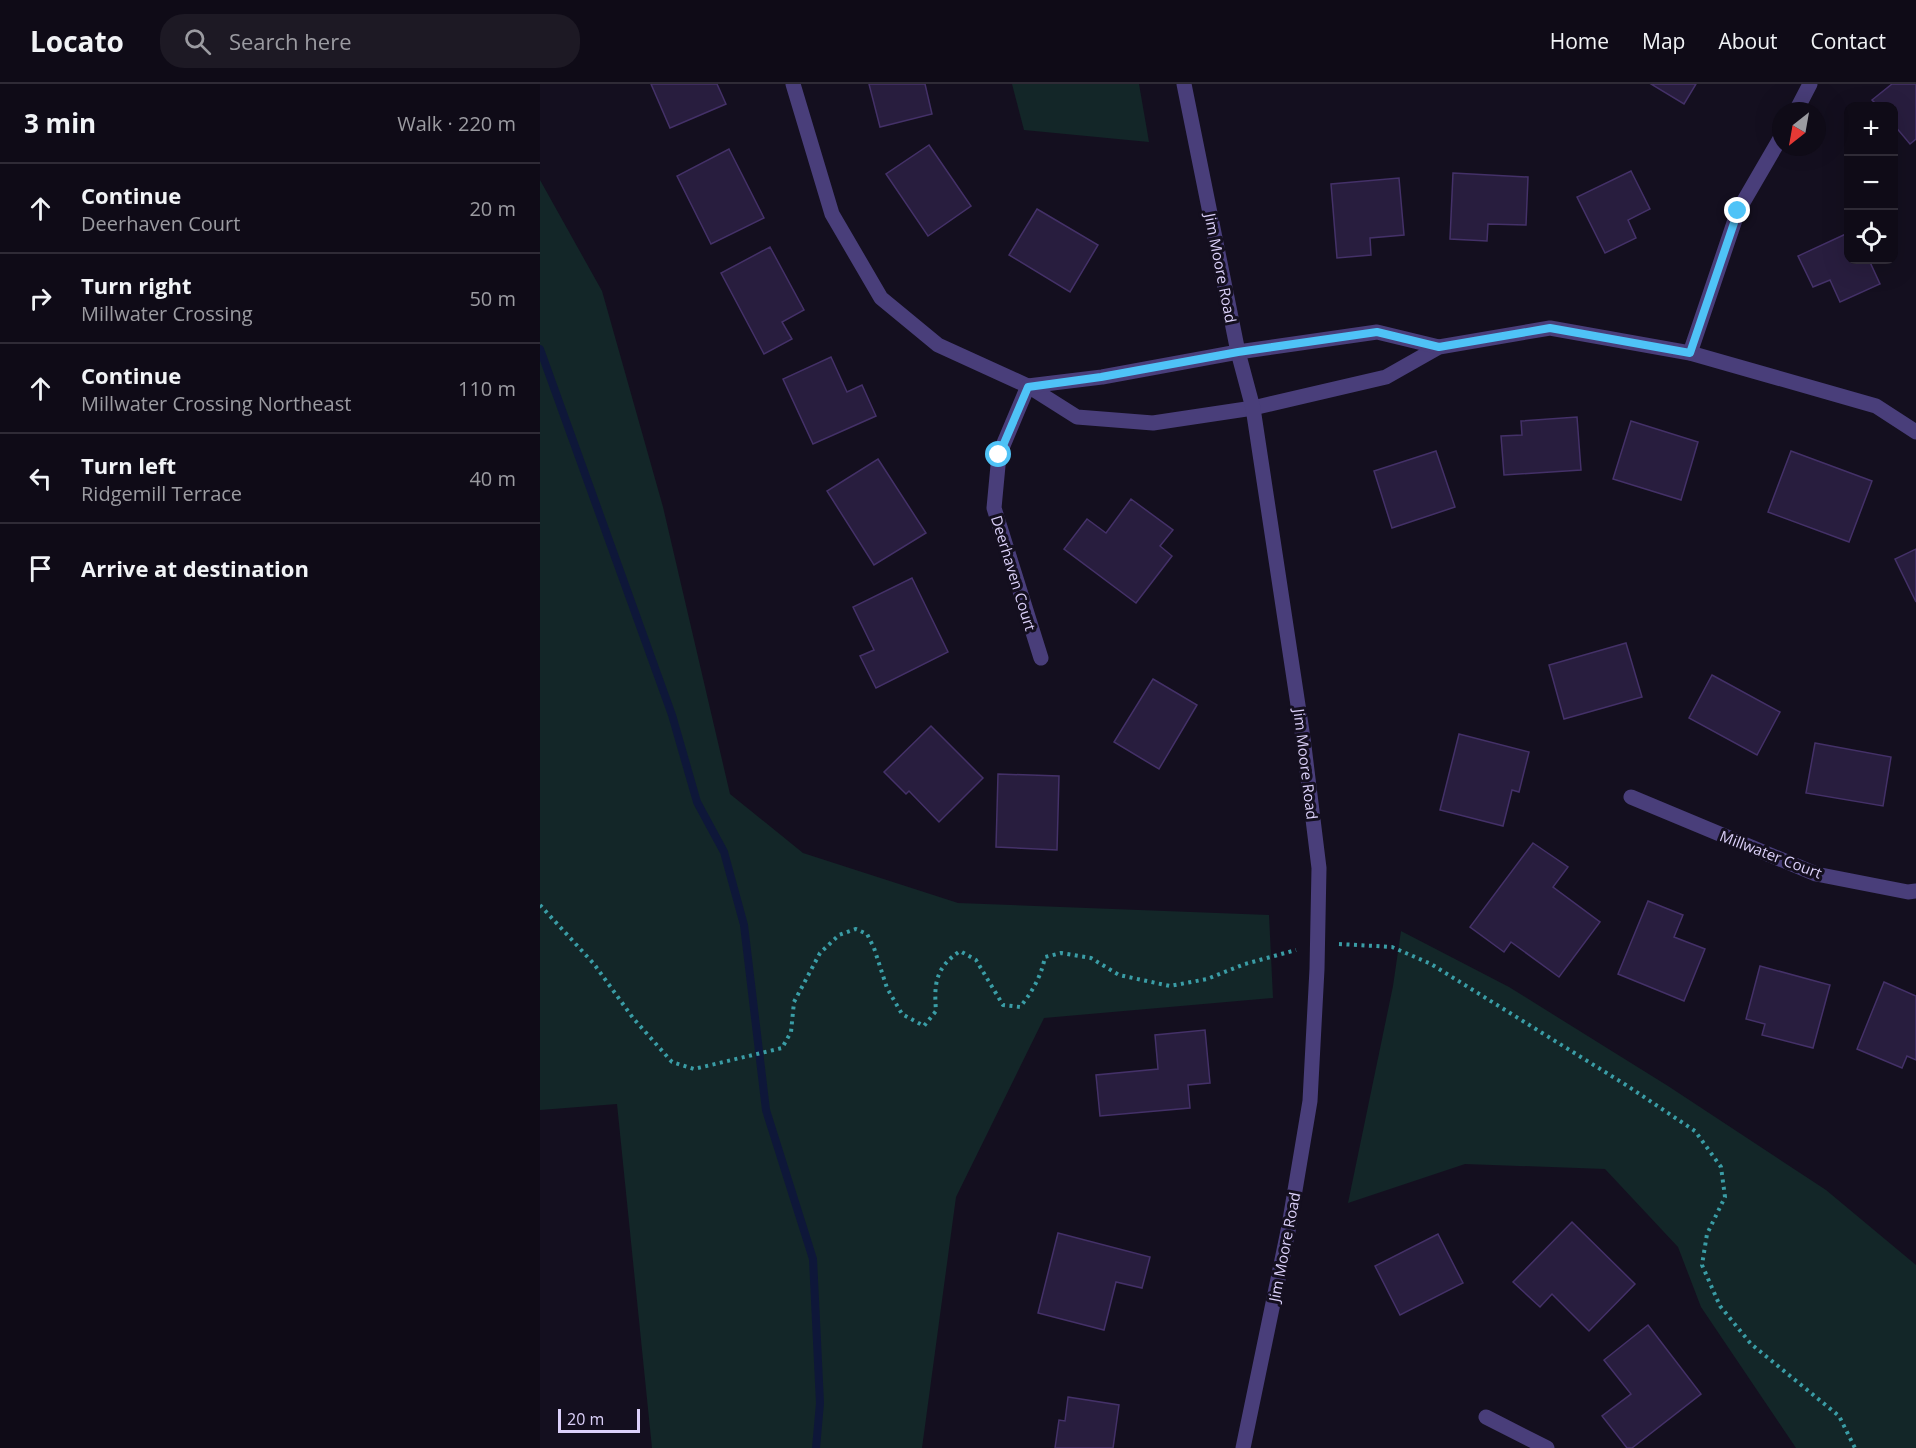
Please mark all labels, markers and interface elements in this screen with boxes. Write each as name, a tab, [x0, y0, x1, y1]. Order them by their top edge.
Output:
search box	[160, 14, 580, 68]
text: Locato	[30, 22, 124, 60]
icon: search	[181, 25, 214, 58]
text: Search here	[229, 26, 352, 56]
text: Home	[1550, 27, 1609, 55]
text: Map	[1642, 27, 1685, 55]
text: About	[1718, 27, 1778, 55]
text: Contact	[1811, 27, 1886, 55]
north arrow	[1772, 102, 1826, 156]
map controls	[1844, 102, 1898, 264]
button: +	[1844, 102, 1898, 156]
text: 3 min	[24, 105, 96, 141]
text: Walk · 220 m	[397, 110, 516, 137]
button: −	[1844, 156, 1898, 210]
text: Continue	[81, 180, 181, 210]
icon: ahead	[24, 192, 57, 225]
text: 20 m	[469, 195, 516, 222]
route end	[1724, 197, 1750, 223]
street label: Jim Moore Road	[1200, 209, 1241, 325]
text: Deerhaven Court	[81, 210, 240, 237]
button: locate	[1844, 210, 1898, 264]
text: Turn right	[81, 270, 192, 300]
icon: right	[24, 282, 57, 315]
text: 50 m	[469, 285, 516, 312]
text: Millwater Crossing	[81, 300, 253, 327]
text: Continue	[81, 360, 181, 390]
icon: ahead	[24, 372, 57, 405]
text: 110 m	[458, 375, 516, 402]
text: Millwater Crossing Northeast	[81, 390, 351, 417]
route start	[985, 441, 1011, 467]
text: Turn left	[81, 450, 176, 480]
icon: left	[24, 462, 57, 495]
text: 40 m	[469, 465, 516, 492]
text: Ridgemill Terrace	[81, 480, 242, 507]
street label: Deerhaven Court	[987, 513, 1041, 633]
icon: arrive	[24, 552, 57, 585]
text: Arrive at destination	[81, 553, 309, 583]
street label: Jim Moore Road	[1289, 706, 1323, 820]
street label: Millwater Court	[1717, 825, 1825, 883]
street label: Jim Moore Road	[1263, 1190, 1304, 1306]
scale bar	[558, 1406, 640, 1434]
text: 20 m	[567, 1408, 604, 1430]

